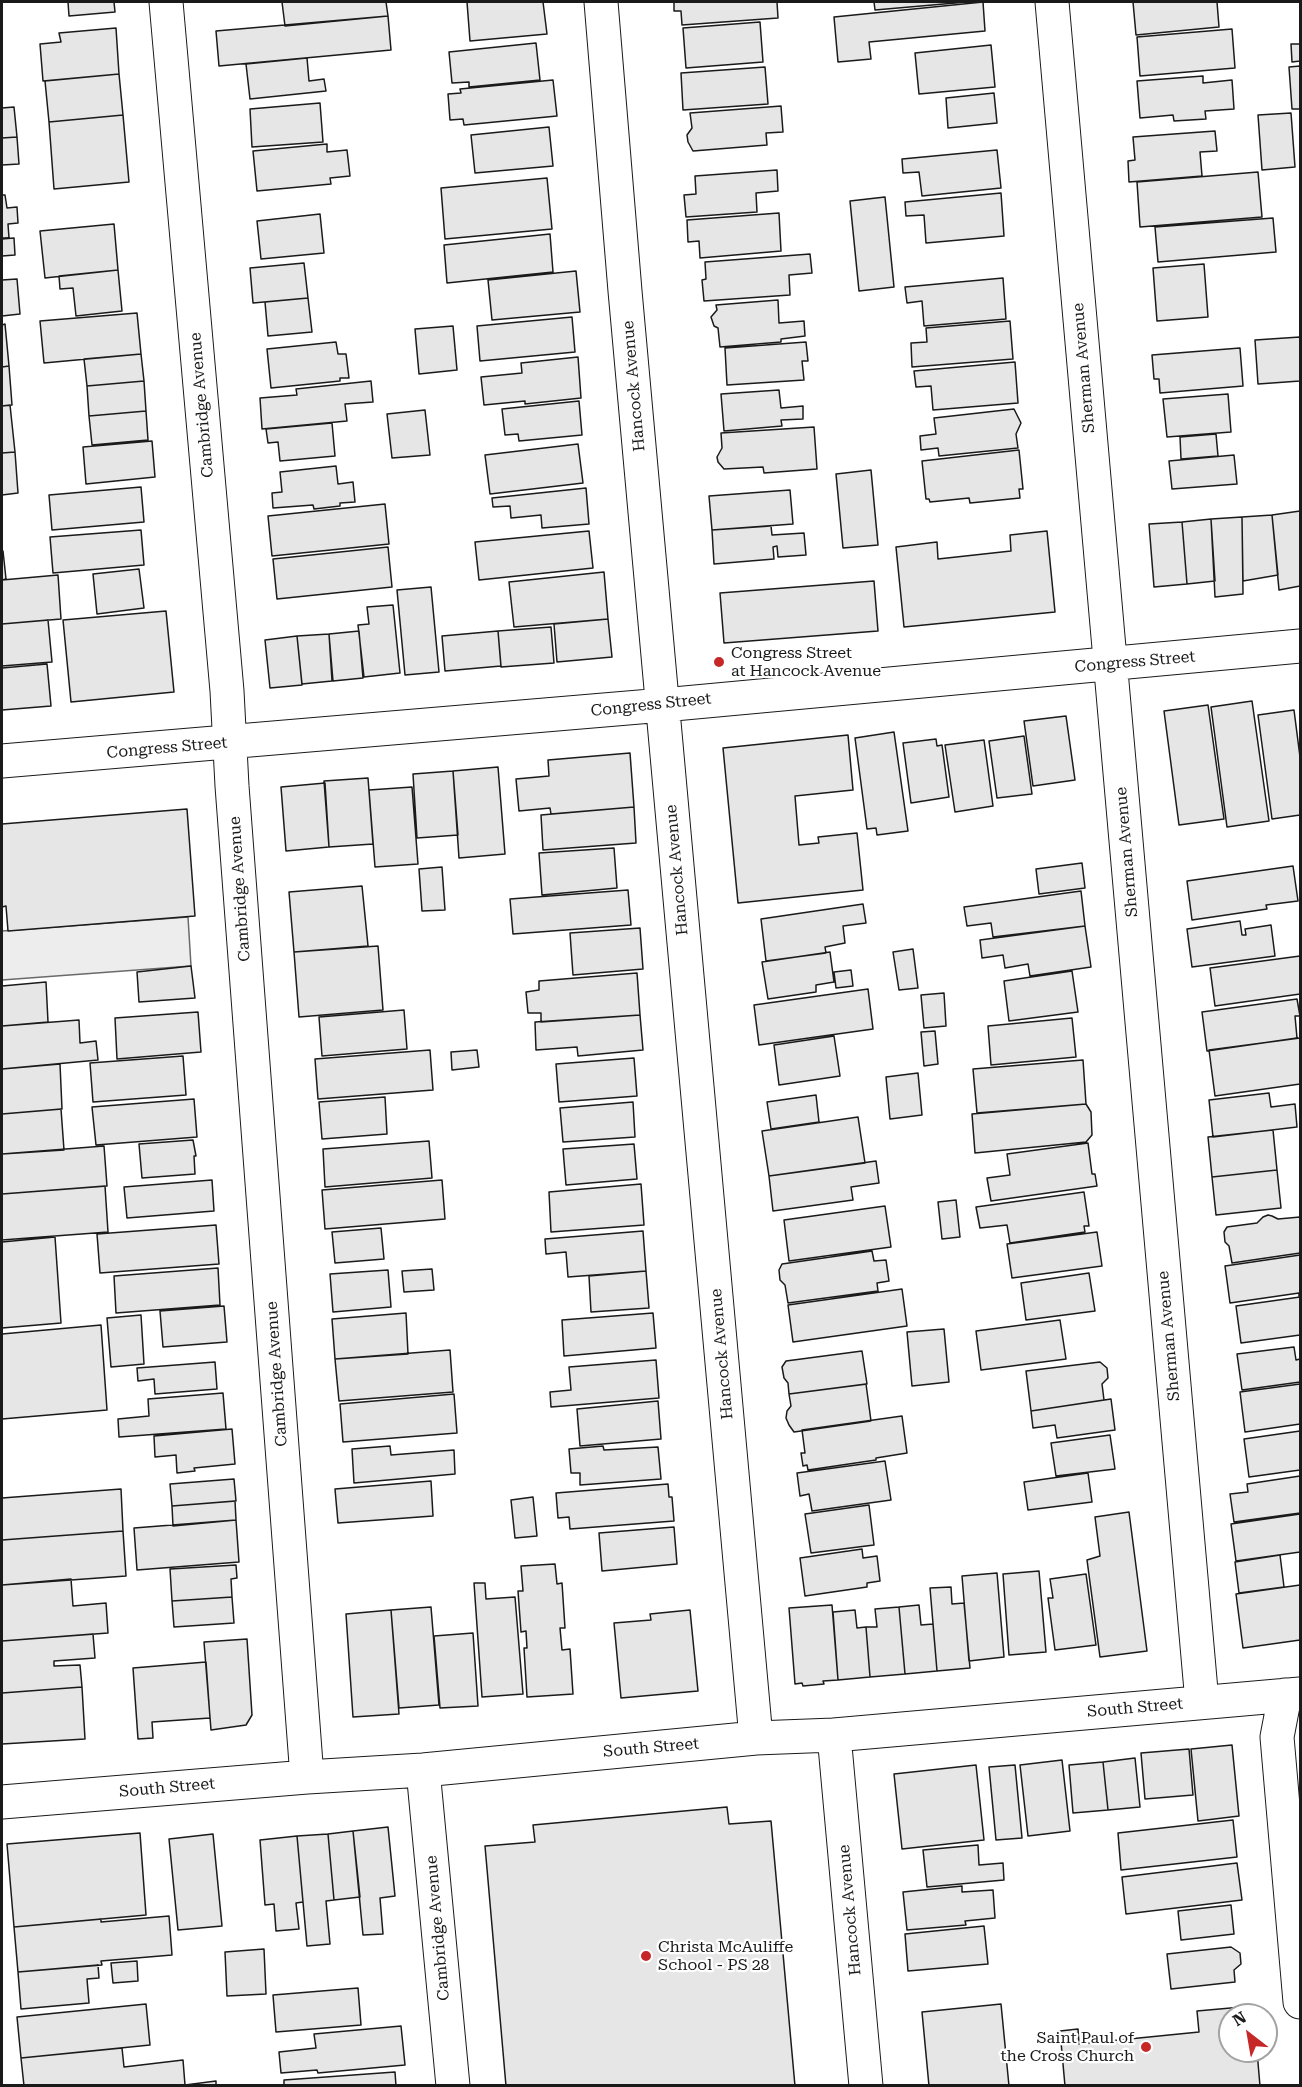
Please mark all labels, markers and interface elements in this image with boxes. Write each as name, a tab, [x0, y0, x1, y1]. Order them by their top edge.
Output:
street label: Sherman Avenue	[1069, 302, 1099, 434]
street label: Hancock Avenue	[619, 320, 649, 452]
street label: Cambridge Avenue	[186, 332, 218, 478]
place label: Congress Street at Hancock Avenue	[731, 643, 881, 681]
street label: Congress Street	[1074, 647, 1196, 677]
marker: Congress Street at Hancock Avenue	[712, 655, 726, 669]
street label: Congress Street	[590, 689, 712, 721]
street label: Congress Street	[106, 733, 228, 763]
street label: Sherman Avenue	[1112, 786, 1142, 918]
street label: Hancock Avenue	[662, 804, 692, 936]
street label: Cambridge Avenue	[225, 816, 255, 962]
street label: Sherman Avenue	[1154, 1270, 1184, 1402]
street label: Hancock Avenue	[707, 1288, 737, 1420]
street label: Cambridge Avenue	[262, 1301, 292, 1447]
street label: South Street	[1086, 1694, 1184, 1722]
street label: South Street	[602, 1734, 700, 1762]
street label: South Street	[118, 1774, 216, 1802]
street label: Hancock Avenue	[835, 1844, 865, 1976]
street label: Cambridge Avenue	[422, 1855, 454, 2001]
place label: Christa McAuliffe School - PS 28	[658, 1937, 793, 1975]
marker: Christa McAuliffe School - PS 28	[639, 1949, 653, 1963]
north arrow	[1218, 2003, 1278, 2063]
text: N	[1229, 2008, 1250, 2030]
place label: Saint Paul of the Cross Church	[1001, 2028, 1134, 2066]
marker: Saint Paul of the Cross Church	[1139, 2040, 1153, 2054]

